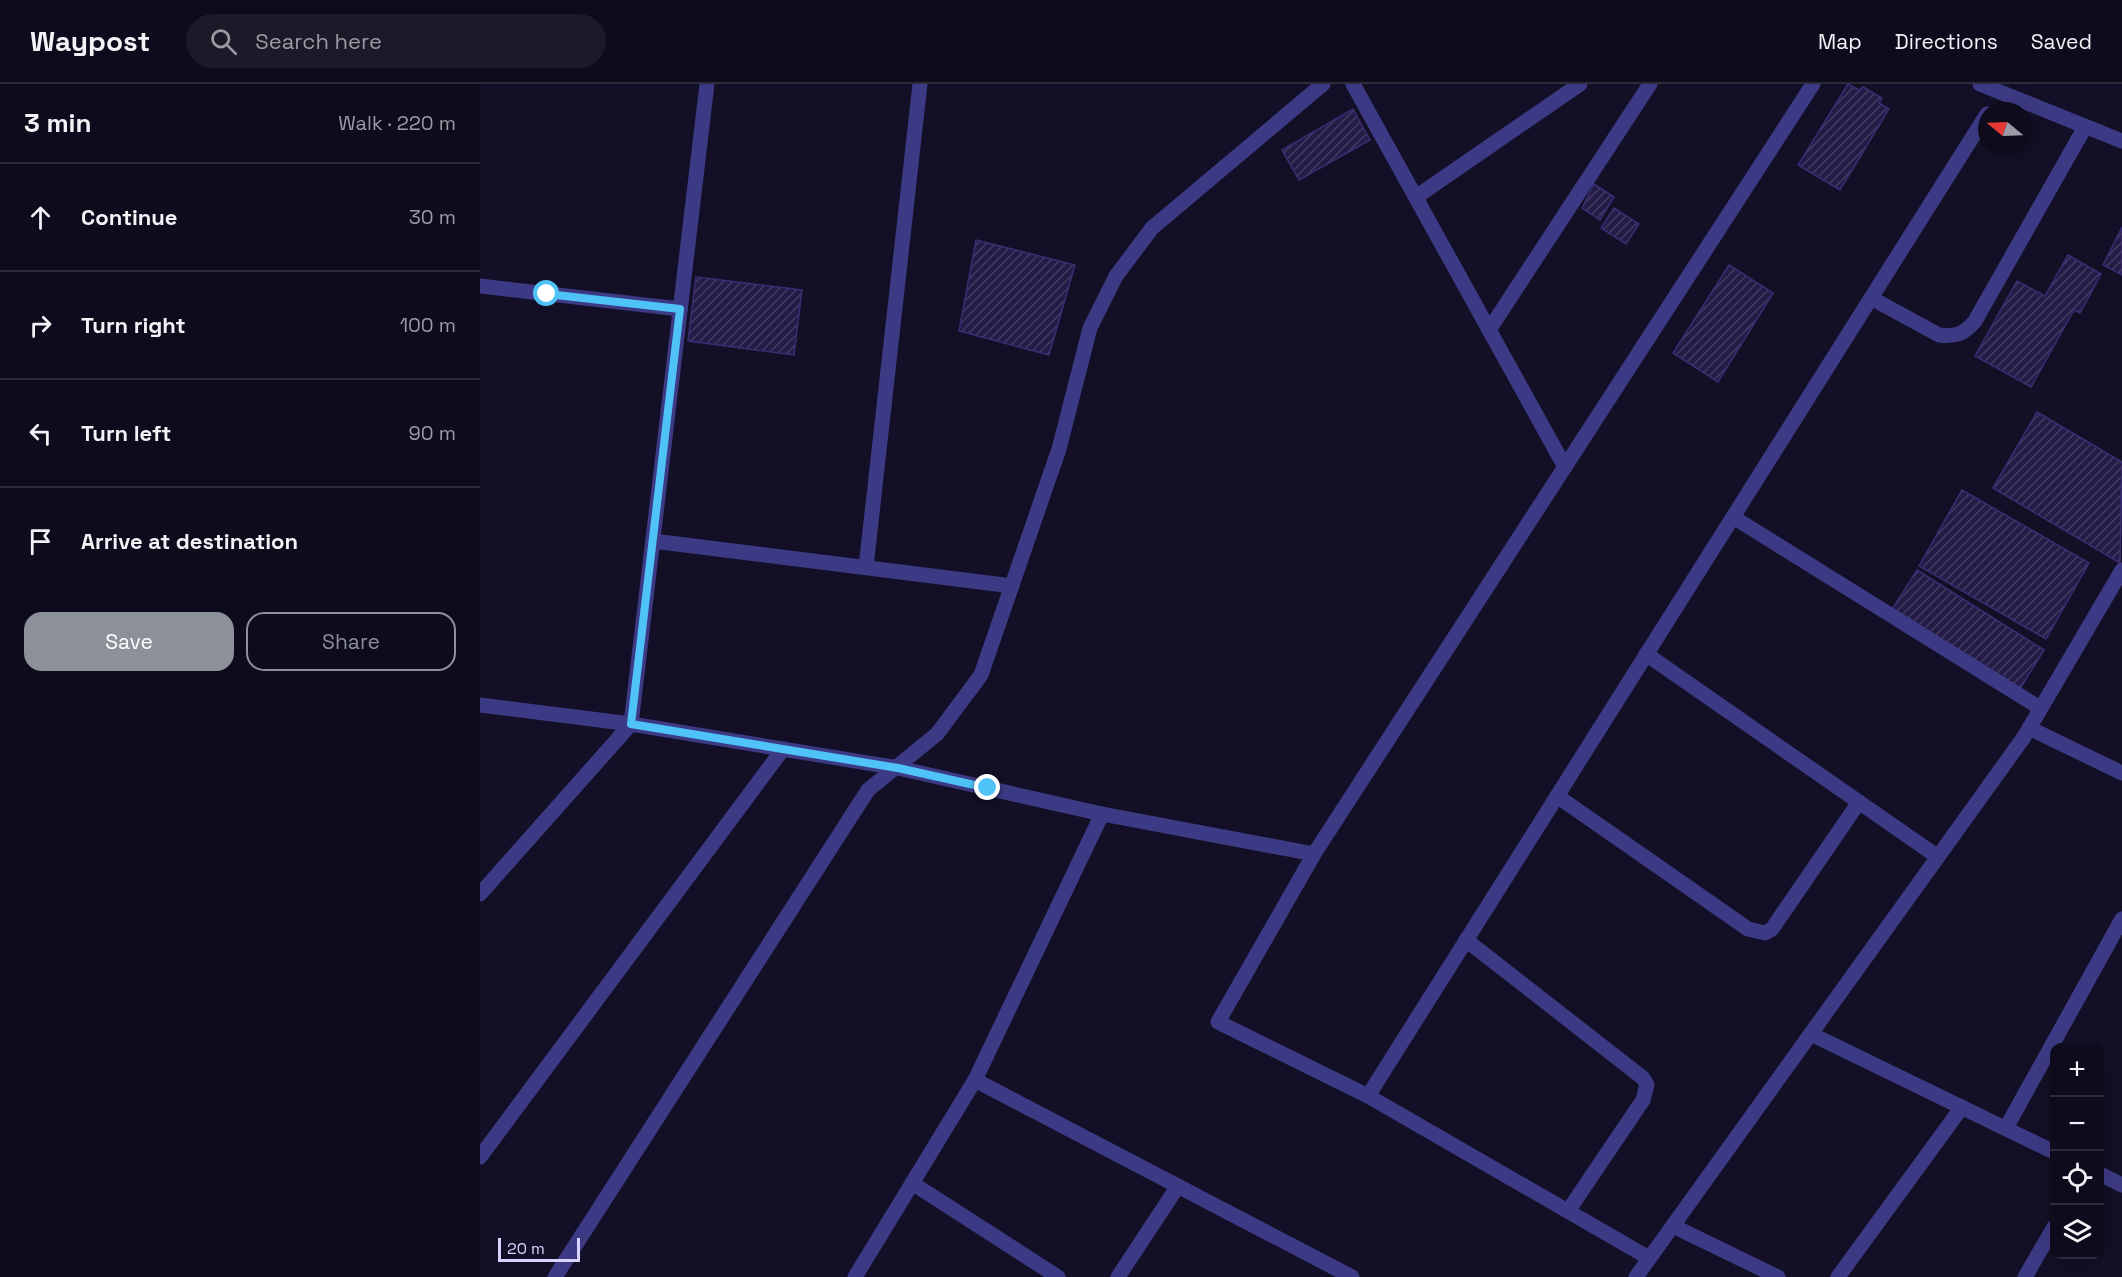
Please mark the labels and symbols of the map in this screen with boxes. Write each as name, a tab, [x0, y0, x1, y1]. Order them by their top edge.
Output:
north arrow	[1978, 102, 2032, 156]
route start	[533, 280, 559, 306]
route end	[974, 774, 1000, 800]
scale bar	[498, 1235, 580, 1262]

